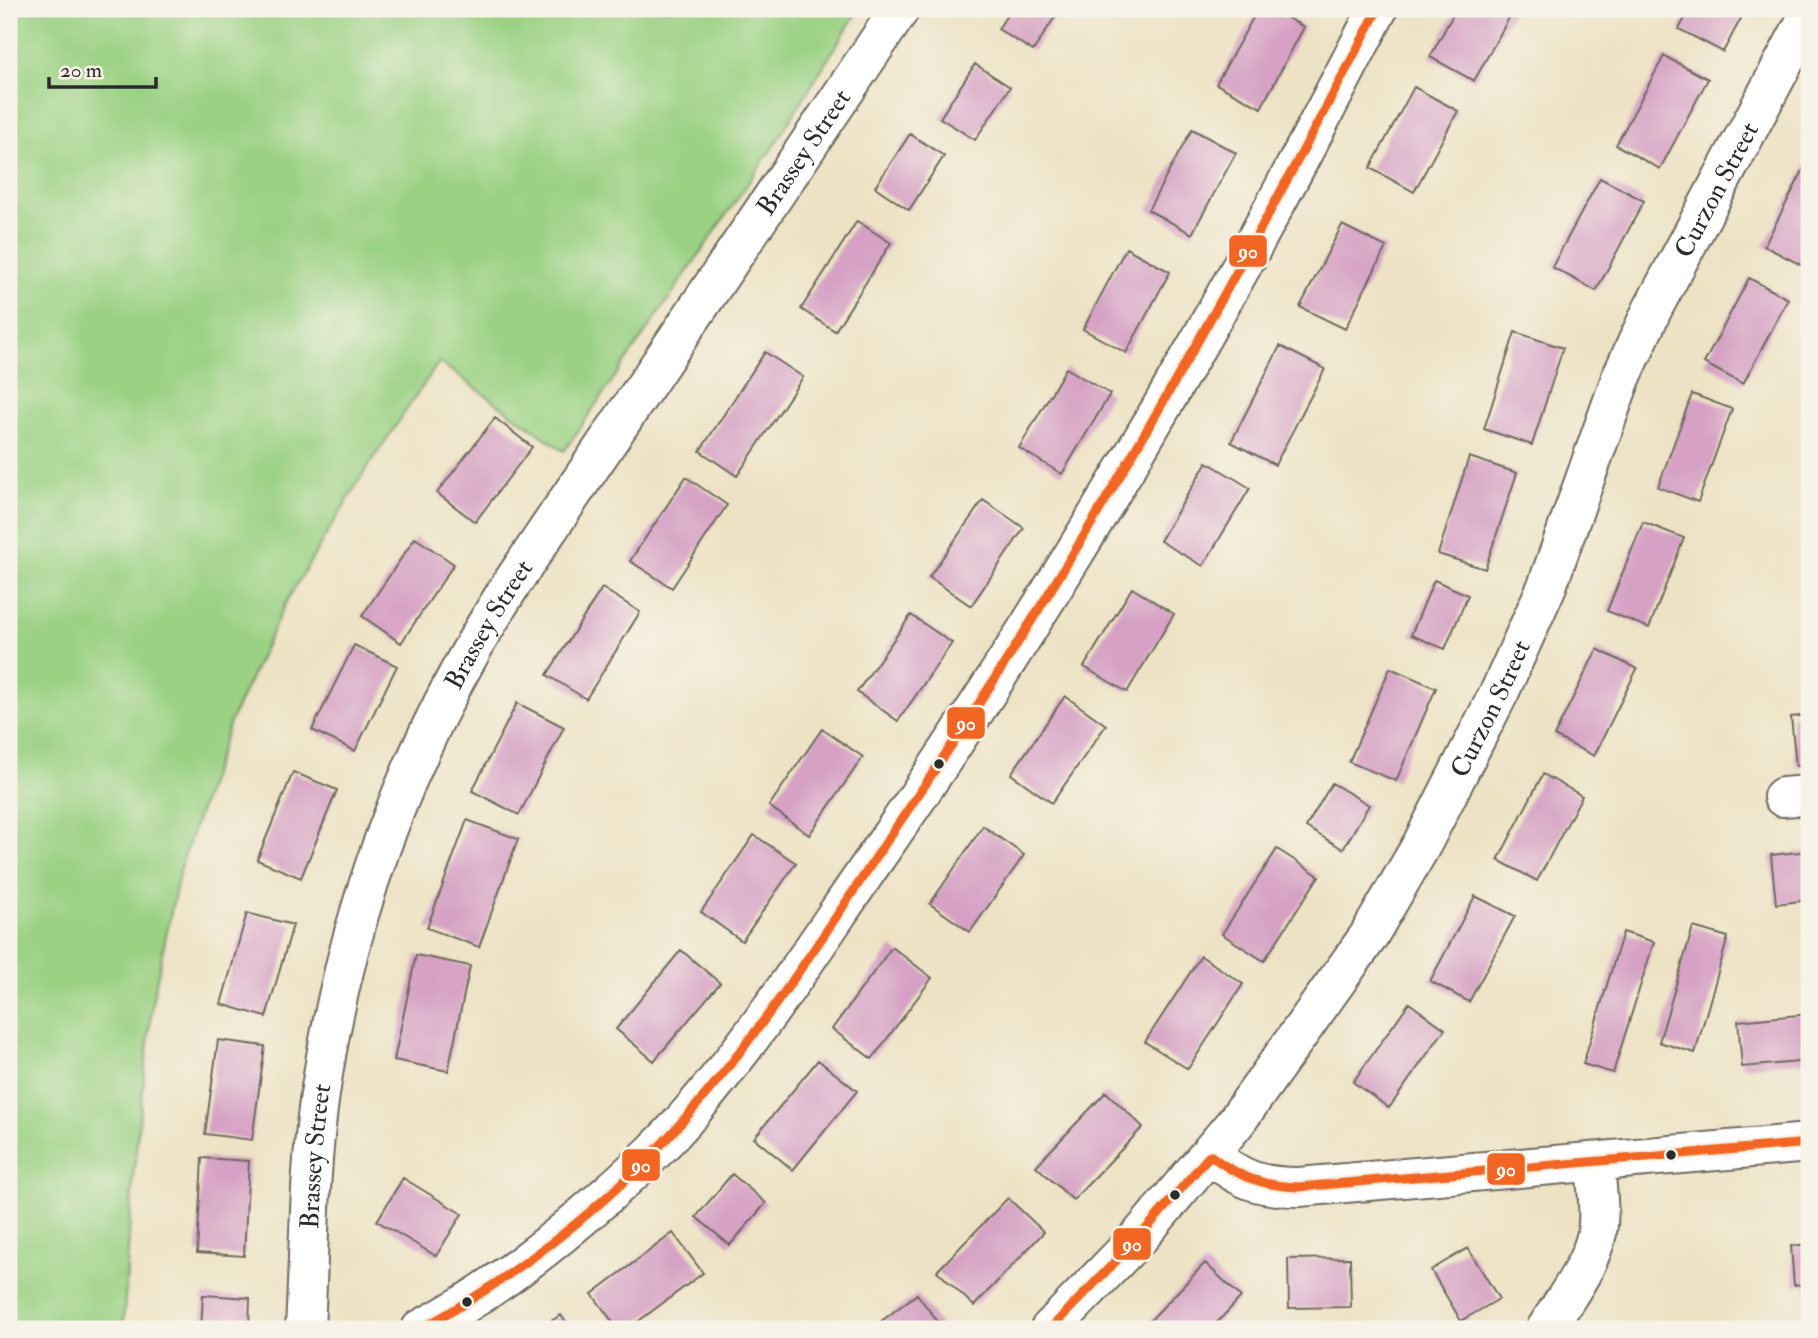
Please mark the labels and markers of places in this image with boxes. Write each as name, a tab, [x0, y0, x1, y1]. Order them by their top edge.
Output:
unlabelled marker	[932, 757, 946, 771]
unlabelled marker	[1664, 1148, 1678, 1162]
unlabelled marker	[1168, 1188, 1182, 1202]
unlabelled marker	[460, 1295, 474, 1309]

